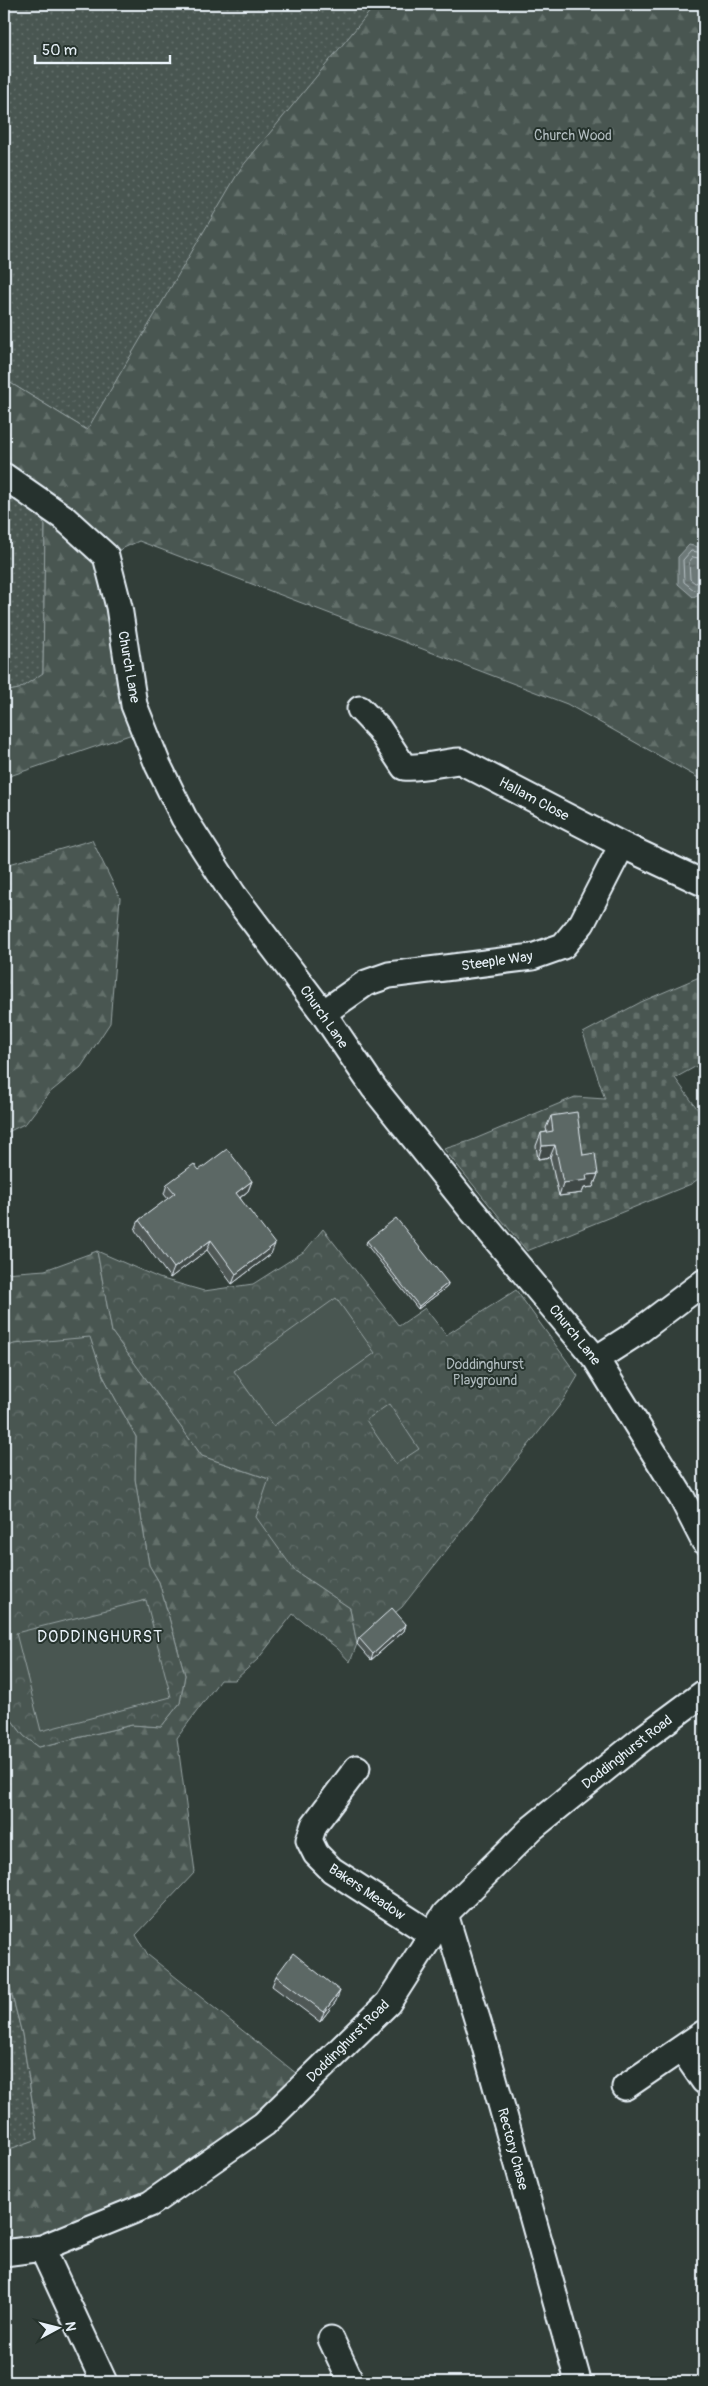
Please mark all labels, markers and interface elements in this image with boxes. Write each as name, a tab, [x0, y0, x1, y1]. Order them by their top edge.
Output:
scale bar	[35, 32, 170, 64]
text: 50 m	[42, 41, 77, 60]
park label: Church Wood	[534, 127, 612, 144]
street label: Church Lane	[114, 630, 144, 704]
street label: Hallam Close	[496, 773, 572, 825]
street label: Steeple Way	[460, 948, 534, 974]
street label: Church Lane	[296, 982, 352, 1052]
street label: Church Lane	[545, 1301, 605, 1369]
park label: Doddinghurst Playground	[446, 1356, 524, 1389]
district label: DODDINGHURST	[37, 1627, 163, 1647]
street label: Doddinghurst Road	[578, 1711, 676, 1793]
street label: Bakers Meadow	[326, 1860, 409, 1924]
street label: Doddinghurst Road	[303, 1996, 393, 2086]
street label: Rectory Chase	[494, 2106, 532, 2192]
north arrow	[32, 2304, 82, 2354]
text: N	[61, 2321, 79, 2332]

